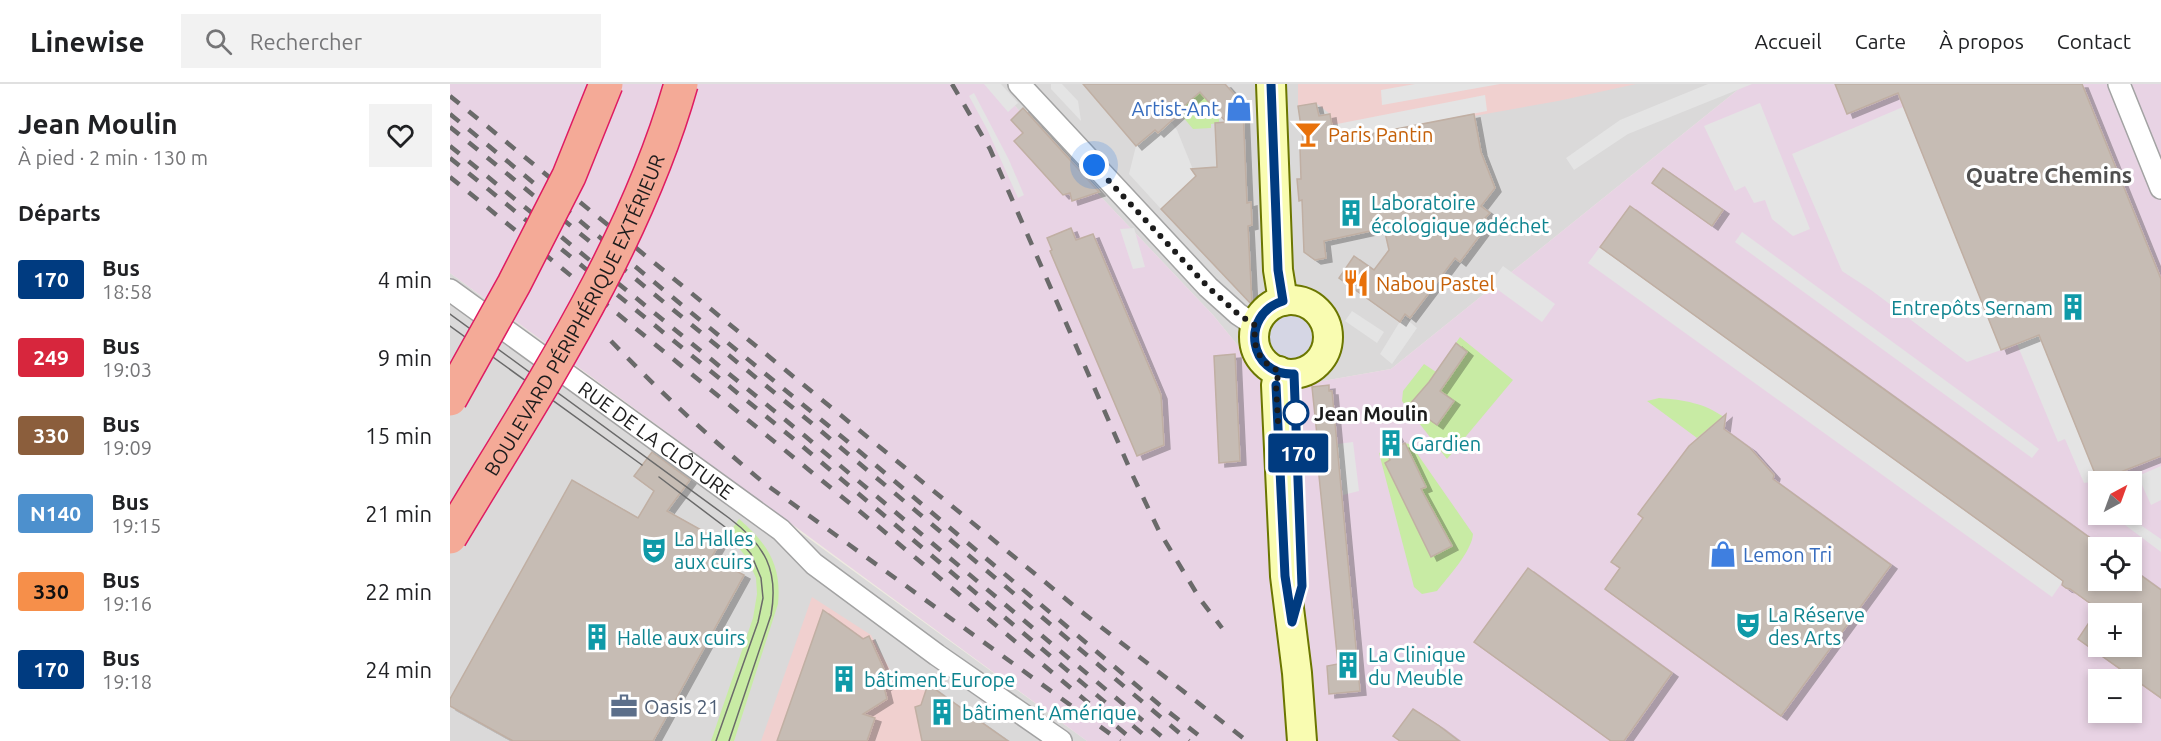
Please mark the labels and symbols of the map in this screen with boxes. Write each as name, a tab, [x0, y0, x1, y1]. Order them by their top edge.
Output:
shop icon: Artist-Ant	[1224, 93, 1254, 123]
place label: Artist-Ant	[1132, 97, 1219, 120]
bar icon: Paris Pantin	[1293, 119, 1323, 149]
place label: Paris Pantin	[1328, 123, 1433, 146]
your location	[1079, 150, 1109, 180]
street label: BOULEVARD PÉRIPHÉRIQUE EXTÉRIEUR	[479, 151, 668, 479]
district label: Quatre Chemins	[1966, 162, 2132, 187]
place label: Laboratoire écologique ødéchet	[1371, 191, 1549, 237]
building icon: Laboratoire écologique ødéchet	[1336, 198, 1366, 228]
restaurant icon: Nabou Pastel	[1341, 268, 1371, 298]
place label: Nabou Pastel	[1376, 272, 1495, 295]
building icon: Entrepôts Sernam	[2058, 292, 2088, 322]
place label: Entrepôts Sernam	[1891, 296, 2053, 319]
street label: RUE DE LA CLÔTURE	[574, 376, 738, 504]
marker: Jean Moulin	[1283, 400, 1309, 426]
place label: Jean Moulin	[1314, 402, 1428, 425]
building icon: Gardien	[1376, 428, 1406, 458]
place label: Gardien	[1411, 432, 1481, 455]
line badge: 170	[1264, 434, 1332, 472]
north arrow	[2088, 471, 2142, 525]
place label: La Halles aux cuirs	[674, 527, 753, 573]
theatre icon: La Halles aux cuirs	[639, 535, 669, 565]
shop icon: Lemon Tri	[1708, 539, 1738, 569]
place label: Lemon Tri	[1743, 543, 1832, 566]
place label: La Réserve des Arts	[1768, 603, 1865, 649]
theatre icon: La Réserve des Arts	[1733, 610, 1763, 640]
building icon: Halle aux cuirs	[582, 622, 612, 652]
place label: Halle aux cuirs	[617, 626, 746, 649]
place label: La Clinique du Meuble	[1368, 643, 1466, 689]
building icon: La Clinique du Meuble	[1333, 650, 1363, 680]
building icon: bâtiment Europe	[829, 664, 859, 694]
place label: bâtiment Europe	[864, 668, 1015, 691]
office icon: Oasis 21	[609, 691, 639, 721]
place label: Oasis 21	[644, 695, 719, 718]
building icon: bâtiment Amérique	[927, 697, 957, 727]
place label: bâtiment Amérique	[962, 701, 1137, 724]

